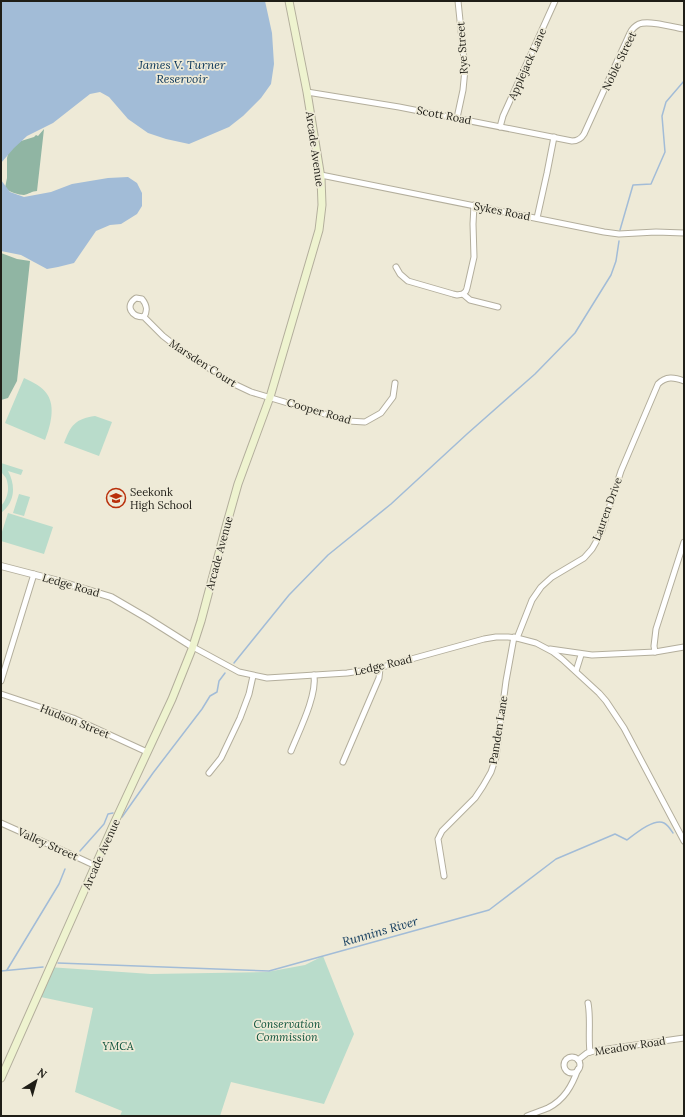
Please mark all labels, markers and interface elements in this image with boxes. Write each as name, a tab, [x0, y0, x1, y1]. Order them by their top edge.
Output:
street label: Rye Street	[453, 21, 471, 75]
street label: Applejack Lane	[505, 26, 549, 103]
street label: Noble Street	[599, 28, 640, 93]
water label: James V. Turner Reservoir	[138, 57, 226, 86]
street label: Scott Road	[415, 103, 473, 127]
street label: Arcade Avenue	[303, 109, 327, 188]
street label: Sykes Road	[473, 199, 532, 223]
street label: Marsden Court	[167, 336, 240, 390]
street label: Cooper Road	[285, 395, 353, 427]
street label: Lauren Drive	[589, 475, 625, 543]
place label: Seekonk High School	[130, 485, 192, 512]
school or university icon: Seekonk High School	[105, 487, 127, 509]
street label: Arcade Avenue	[202, 515, 236, 592]
street label: Ledge Road	[41, 570, 102, 600]
street label: Ledge Road	[353, 651, 414, 678]
street label: Pamden Lane	[486, 695, 510, 765]
street label: Hudson Street	[38, 701, 113, 742]
street label: Arcade Avenue	[79, 816, 123, 892]
street label: Valley Street	[15, 824, 81, 864]
water label: Runnins River	[341, 913, 420, 949]
park label: Conservation Commission	[254, 1017, 321, 1044]
street label: Meadow Road	[593, 1033, 667, 1059]
park label: YMCA	[102, 1039, 134, 1053]
north arrow	[16, 1061, 56, 1101]
text: N	[34, 1065, 50, 1081]

